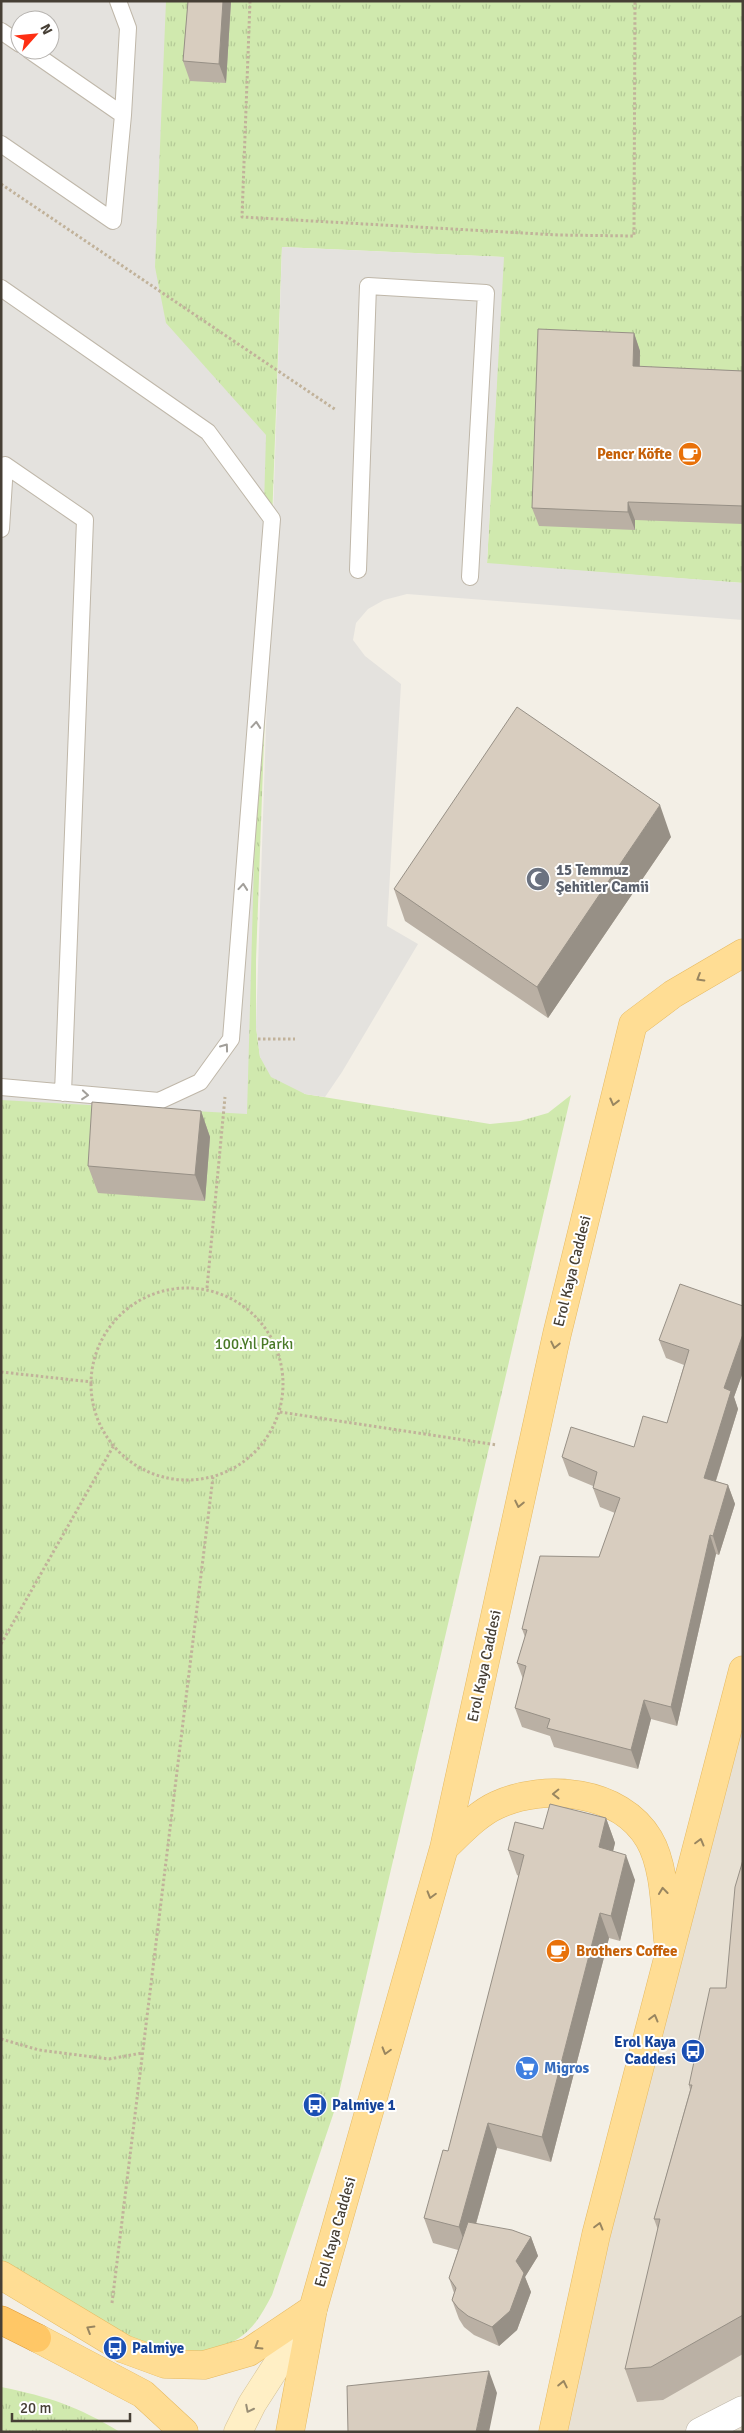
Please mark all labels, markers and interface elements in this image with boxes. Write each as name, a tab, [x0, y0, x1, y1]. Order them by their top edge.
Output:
north arrow	[10, 10, 60, 60]
text: N	[36, 21, 56, 38]
cafe icon: Pencr Köfte	[677, 441, 703, 467]
place label: Pencr Köfte	[597, 445, 672, 463]
one-way arrow	[250, 721, 261, 729]
place label: 15 Temmuz Şehitler Camii	[556, 861, 649, 896]
mosque icon: 15 Temmuz Şehitler Camii	[525, 866, 551, 892]
one-way arrow	[237, 883, 248, 891]
one-way arrow	[697, 971, 706, 981]
one-way arrow	[219, 1043, 228, 1053]
one-way arrow	[81, 1089, 89, 1100]
one-way arrow	[609, 1098, 620, 1107]
street label: Erol Kaya Caddesi	[549, 1214, 595, 1328]
park label: 100.Yıl Parkı	[215, 1335, 293, 1353]
one-way arrow	[550, 1341, 560, 1350]
one-way arrow	[515, 1500, 525, 1508]
street label: Erol Kaya Caddesi	[463, 1608, 505, 1724]
one-way arrow	[551, 1789, 559, 1799]
one-way arrow	[694, 1838, 704, 1846]
one-way arrow	[658, 1887, 669, 1895]
one-way arrow	[426, 1890, 436, 1898]
cafe icon: Brothers Coffee	[545, 1938, 571, 1964]
place label: Brothers Coffee	[576, 1942, 678, 1960]
one-way arrow	[648, 2014, 658, 2022]
place label: Erol Kaya Caddesi	[614, 2033, 676, 2068]
bus stop icon: Erol Kaya Caddesi	[680, 2038, 706, 2064]
one-way arrow	[382, 2047, 392, 2055]
supermarket icon: Migros	[514, 2055, 540, 2081]
place label: Migros	[544, 2059, 590, 2077]
bus stop icon: Palmiye 1	[302, 2092, 328, 2118]
place label: Palmiye 1	[332, 2096, 396, 2114]
street label: Erol Kaya Caddesi	[311, 2175, 359, 2289]
one-way arrow	[593, 2221, 604, 2230]
one-way arrow	[87, 2326, 96, 2336]
bus stop icon: Palmi̇ye	[102, 2335, 128, 2361]
place label: Palmi̇ye	[132, 2339, 184, 2357]
one-way arrow	[255, 2340, 264, 2350]
one-way arrow	[557, 2380, 568, 2389]
scale bar	[12, 2390, 130, 2422]
text: 20 m	[20, 2399, 51, 2417]
one-way arrow	[245, 2404, 255, 2413]

